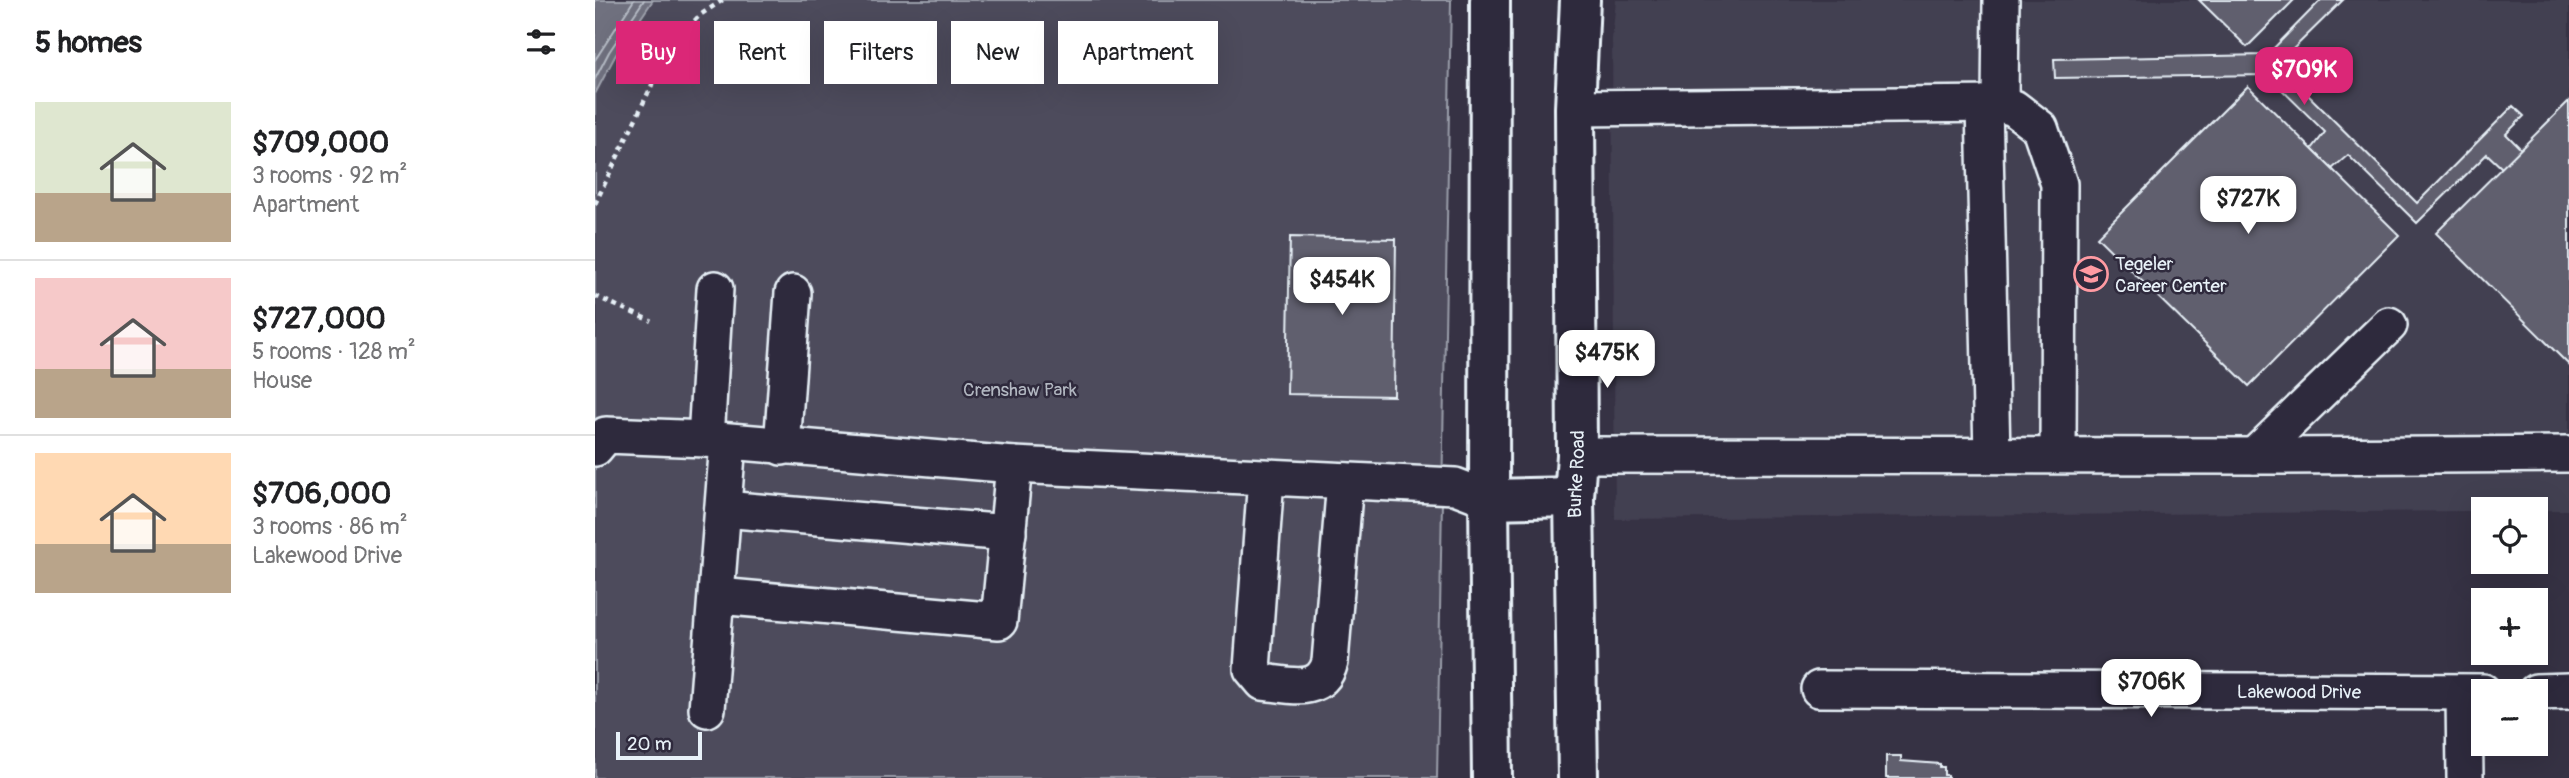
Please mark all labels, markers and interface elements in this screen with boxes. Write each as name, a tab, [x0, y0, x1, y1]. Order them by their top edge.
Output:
chip: Buy	[616, 21, 700, 84]
chip: Rent	[714, 21, 810, 84]
chip: Filters	[824, 21, 937, 84]
chip: New	[951, 21, 1044, 84]
chip: Apartment	[1058, 21, 1218, 84]
icon: filters	[522, 23, 560, 61]
text: 5 homes	[35, 24, 142, 61]
pin: $709K	[2255, 48, 2353, 107]
text: $709K	[2271, 55, 2337, 84]
text: $709,000	[252, 124, 389, 161]
icon: home	[91, 130, 175, 214]
text: 3 rooms · 92 m²	[252, 161, 407, 190]
pin: $727K	[2199, 176, 2297, 236]
text: $727K	[2216, 184, 2280, 213]
text: Apartment	[252, 190, 359, 219]
place label: Tegeler Career Center	[2115, 252, 2227, 298]
school or university icon: Tegeler Career Center	[2072, 255, 2110, 293]
pin: $454K	[1293, 258, 1391, 317]
text: $454K	[1309, 265, 1375, 294]
text: $727,000	[252, 300, 386, 337]
icon: home	[91, 306, 175, 390]
pin: $475K	[1558, 330, 1656, 390]
text: 5 rooms · 128 m²	[252, 337, 416, 366]
text: $475K	[1575, 338, 1639, 367]
text: House	[252, 366, 312, 395]
park label: Crenshaw Park	[963, 378, 1077, 402]
street label: Burke Road	[1563, 430, 1590, 518]
text: $706,000	[252, 475, 391, 512]
icon: home	[91, 481, 175, 565]
map controls	[2471, 497, 2548, 756]
button: locate	[2471, 497, 2548, 574]
text: 3 rooms · 86 m²	[252, 512, 408, 541]
text: Lakewood Drive	[252, 541, 402, 570]
button: +	[2471, 588, 2548, 665]
pin: $706K	[2102, 660, 2200, 719]
text: $706K	[2117, 667, 2185, 696]
button: −	[2471, 679, 2548, 756]
street label: Lakewood Drive	[2237, 680, 2362, 704]
scale bar	[616, 729, 702, 761]
text: 20 m	[627, 732, 672, 756]

